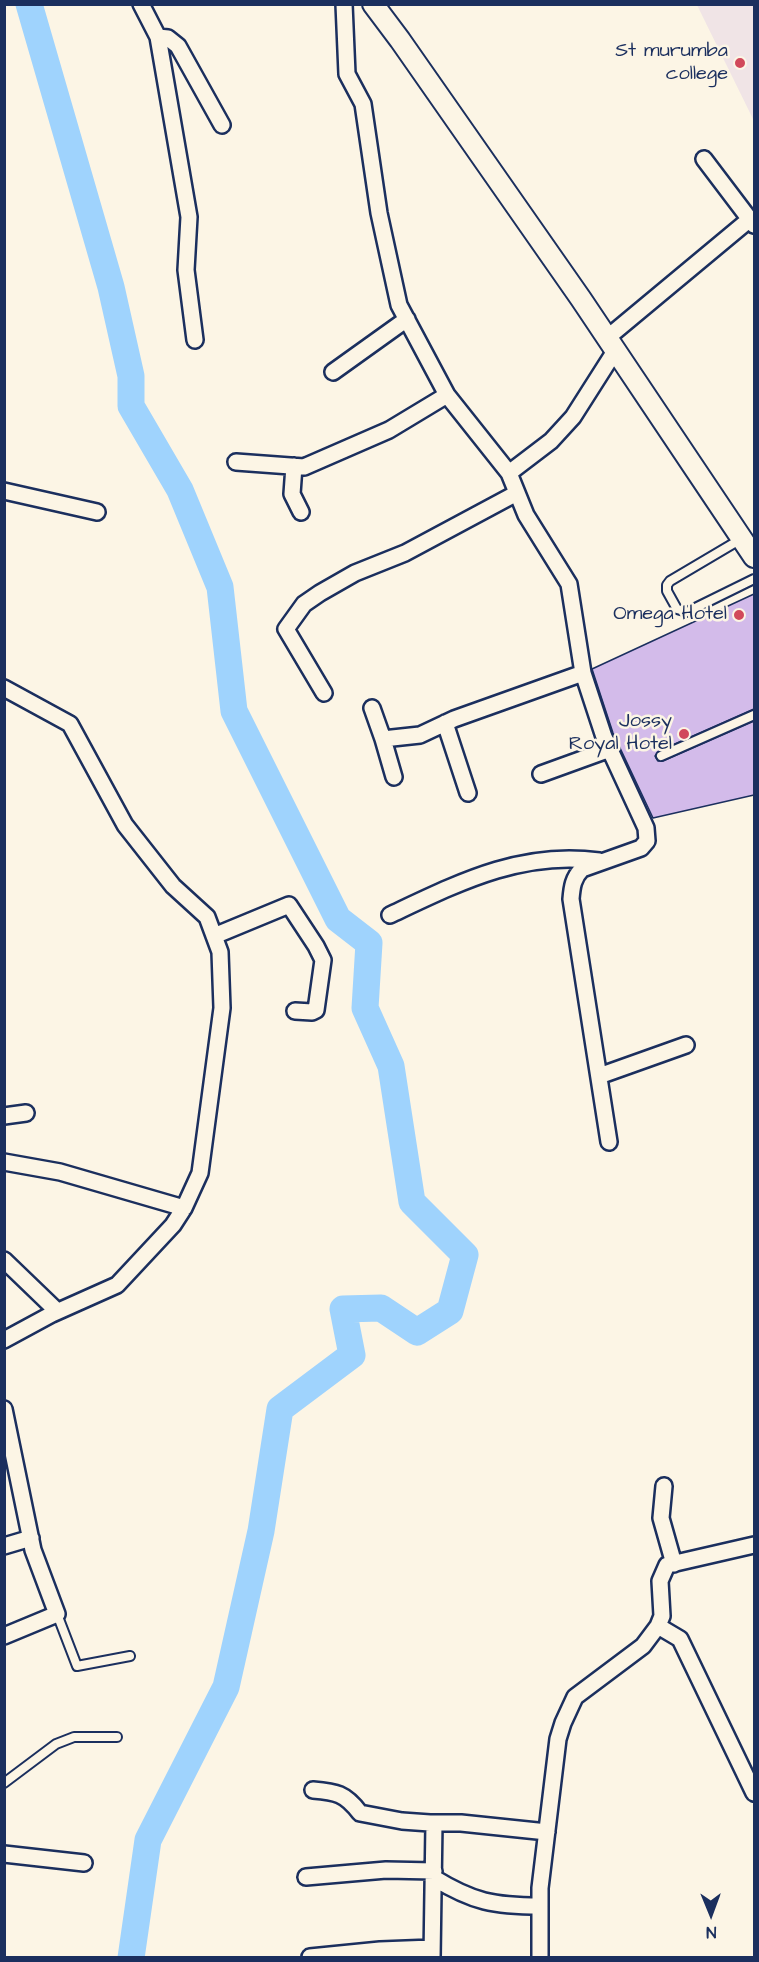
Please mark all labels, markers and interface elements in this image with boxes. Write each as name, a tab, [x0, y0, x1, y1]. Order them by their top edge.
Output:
place label: St murumba college	[615, 40, 728, 87]
marker: St murumba college	[733, 56, 747, 70]
place label: Omega Hotel	[613, 603, 727, 627]
marker: Omega Hotel	[732, 608, 746, 622]
place label: Jossy Royal Hotel	[569, 710, 672, 757]
marker: Jossy Royal Hotel	[677, 727, 691, 741]
north arrow	[681, 1884, 741, 1944]
text: N	[706, 1921, 717, 1943]

